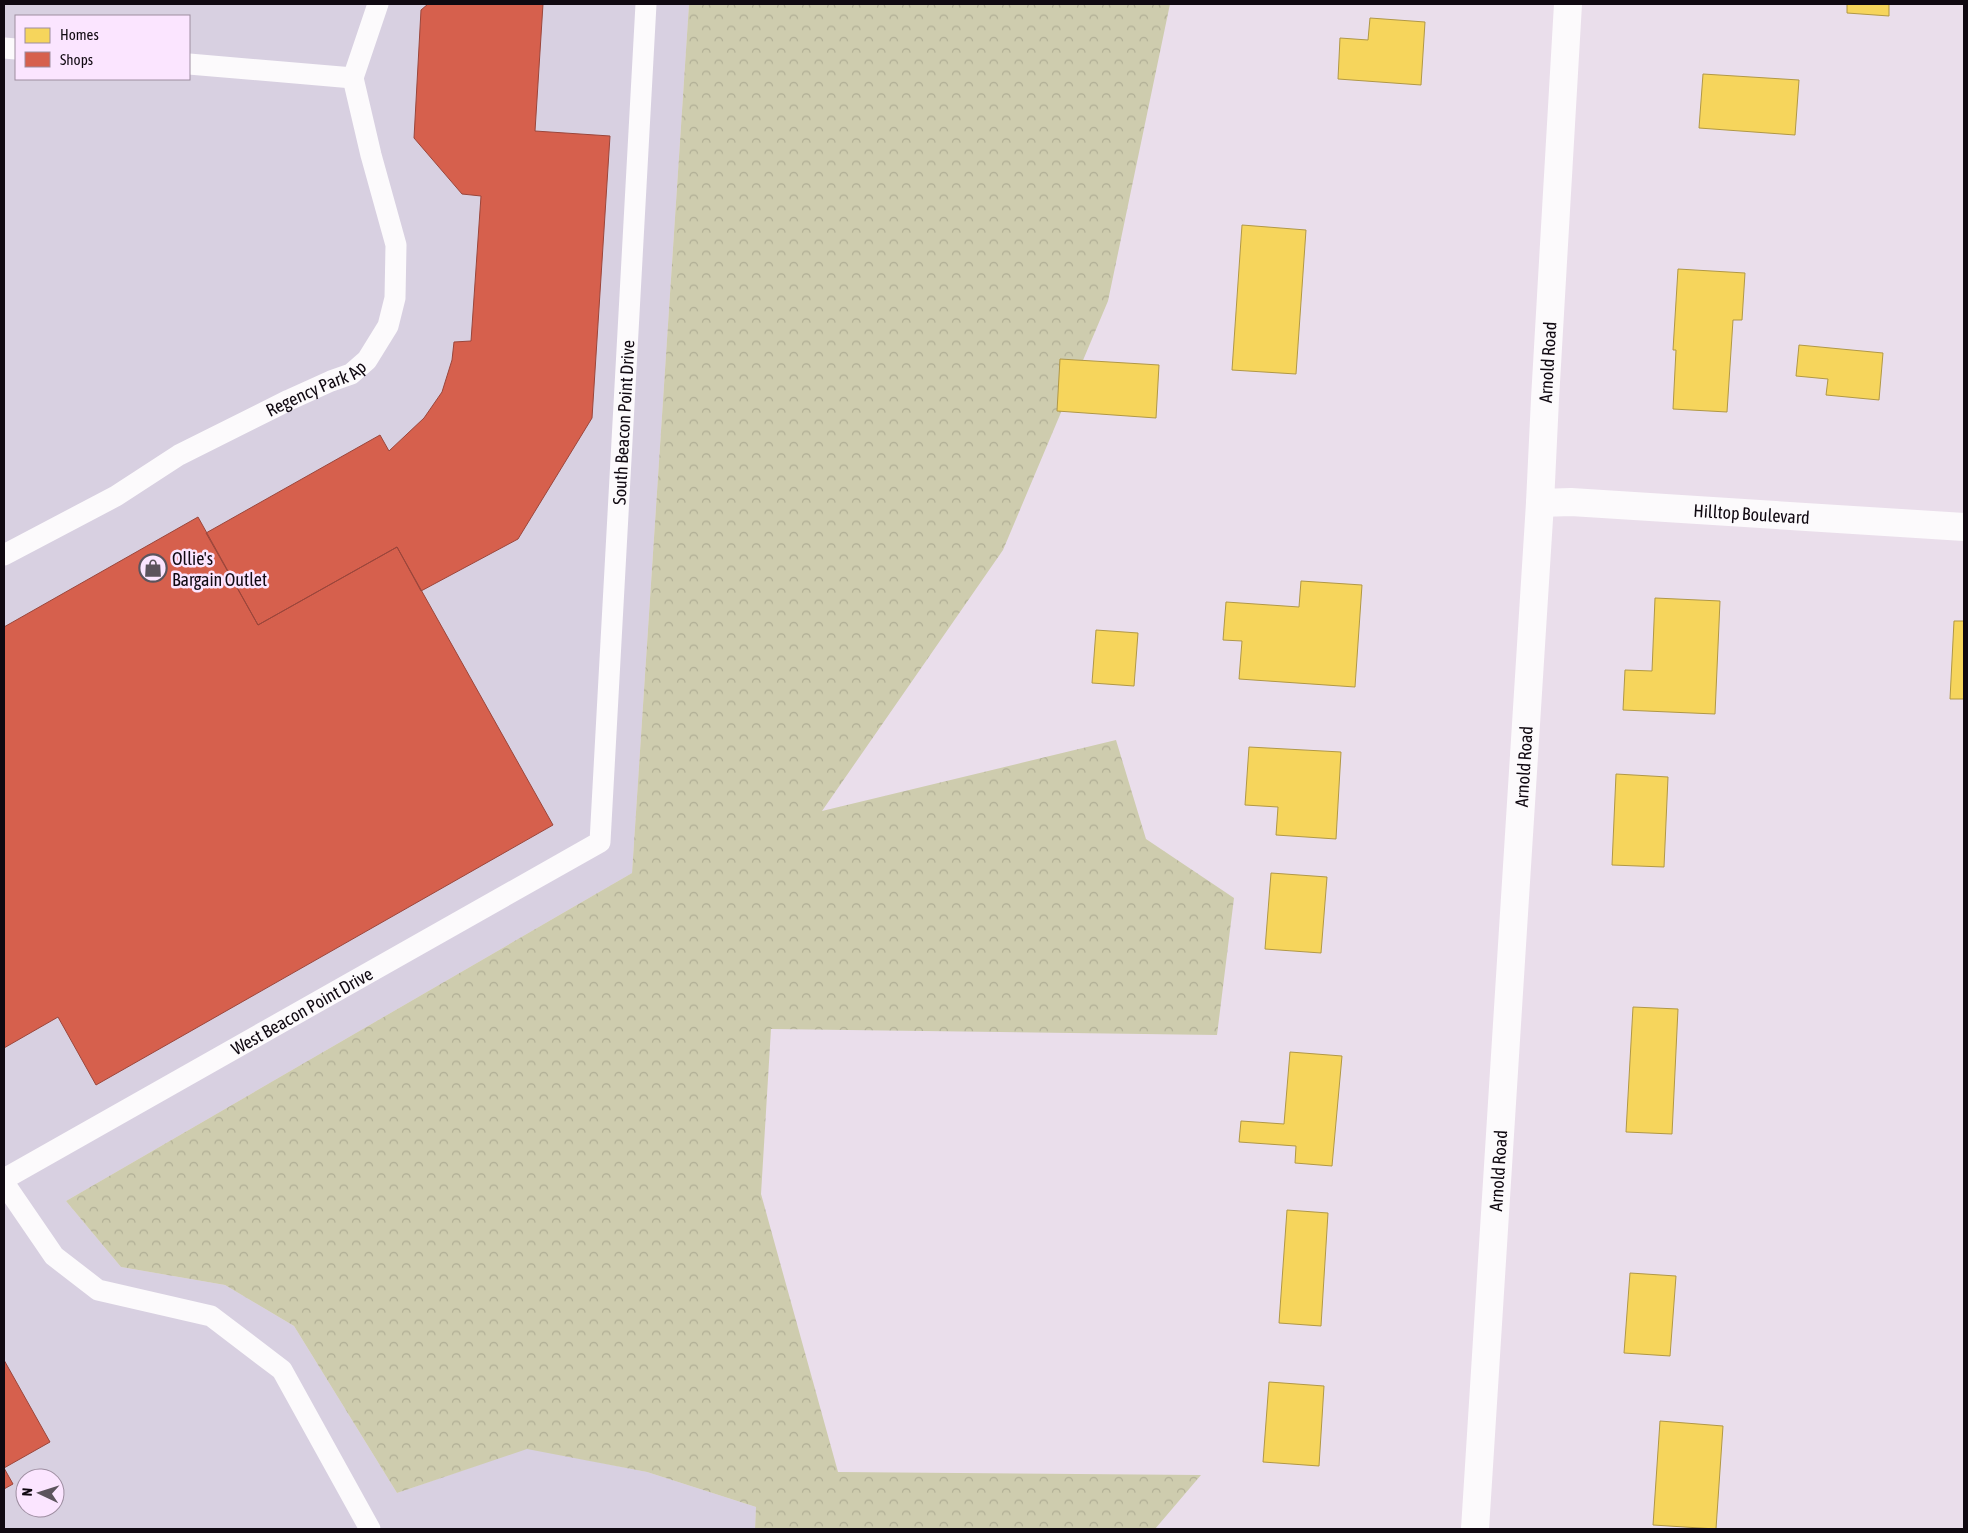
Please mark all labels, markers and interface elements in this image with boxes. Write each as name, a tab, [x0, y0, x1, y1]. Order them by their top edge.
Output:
legend	[15, 15, 190, 80]
text: Homes	[60, 26, 99, 43]
text: Shops	[60, 51, 93, 68]
street label: Arnold Road	[1534, 321, 1560, 403]
street label: South Beacon Point Drive	[608, 339, 638, 505]
street label: Regency Park Ap	[262, 356, 370, 420]
street label: Hilltop Boulevard	[1693, 499, 1810, 528]
place label: Ollie's Bargain Outlet	[172, 548, 267, 590]
shop icon: Ollie's Bargain Outlet	[138, 553, 168, 583]
street label: Arnold Road	[1510, 725, 1536, 808]
street label: West Beacon Point Drive	[227, 962, 376, 1059]
street label: Arnold Road	[1485, 1129, 1511, 1212]
north arrow	[15, 1468, 65, 1518]
text: N	[19, 1487, 35, 1497]

